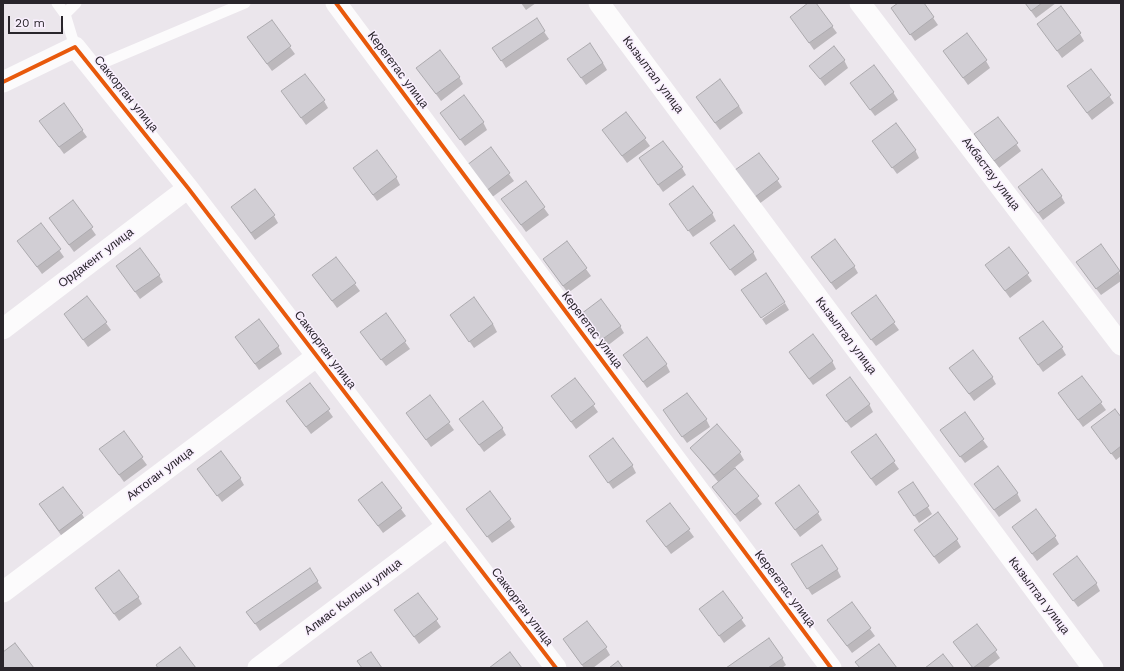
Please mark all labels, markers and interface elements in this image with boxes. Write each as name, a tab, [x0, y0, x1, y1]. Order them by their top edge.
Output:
scale bar	[10, 8, 65, 34]
text: 20 m	[15, 16, 45, 30]
street label: Керегетас улица	[364, 29, 432, 111]
street label: Кызылтал улица	[619, 34, 687, 116]
street label: Саккорган улица	[91, 53, 161, 135]
street label: Акбастау улица	[959, 135, 1023, 213]
street label: Ордакент улица	[55, 225, 137, 291]
street label: Керегетас улица	[558, 289, 626, 371]
street label: Кызылтал улица	[812, 295, 880, 377]
street label: Саккорган улица	[291, 308, 359, 392]
street label: Актоган улица	[124, 444, 196, 504]
street label: Керегетас улица	[751, 548, 819, 630]
street label: Кызылтал улица	[1005, 555, 1073, 637]
street label: Алмас Кылыш улица	[302, 556, 404, 638]
street label: Саккорган улица	[488, 565, 556, 649]

